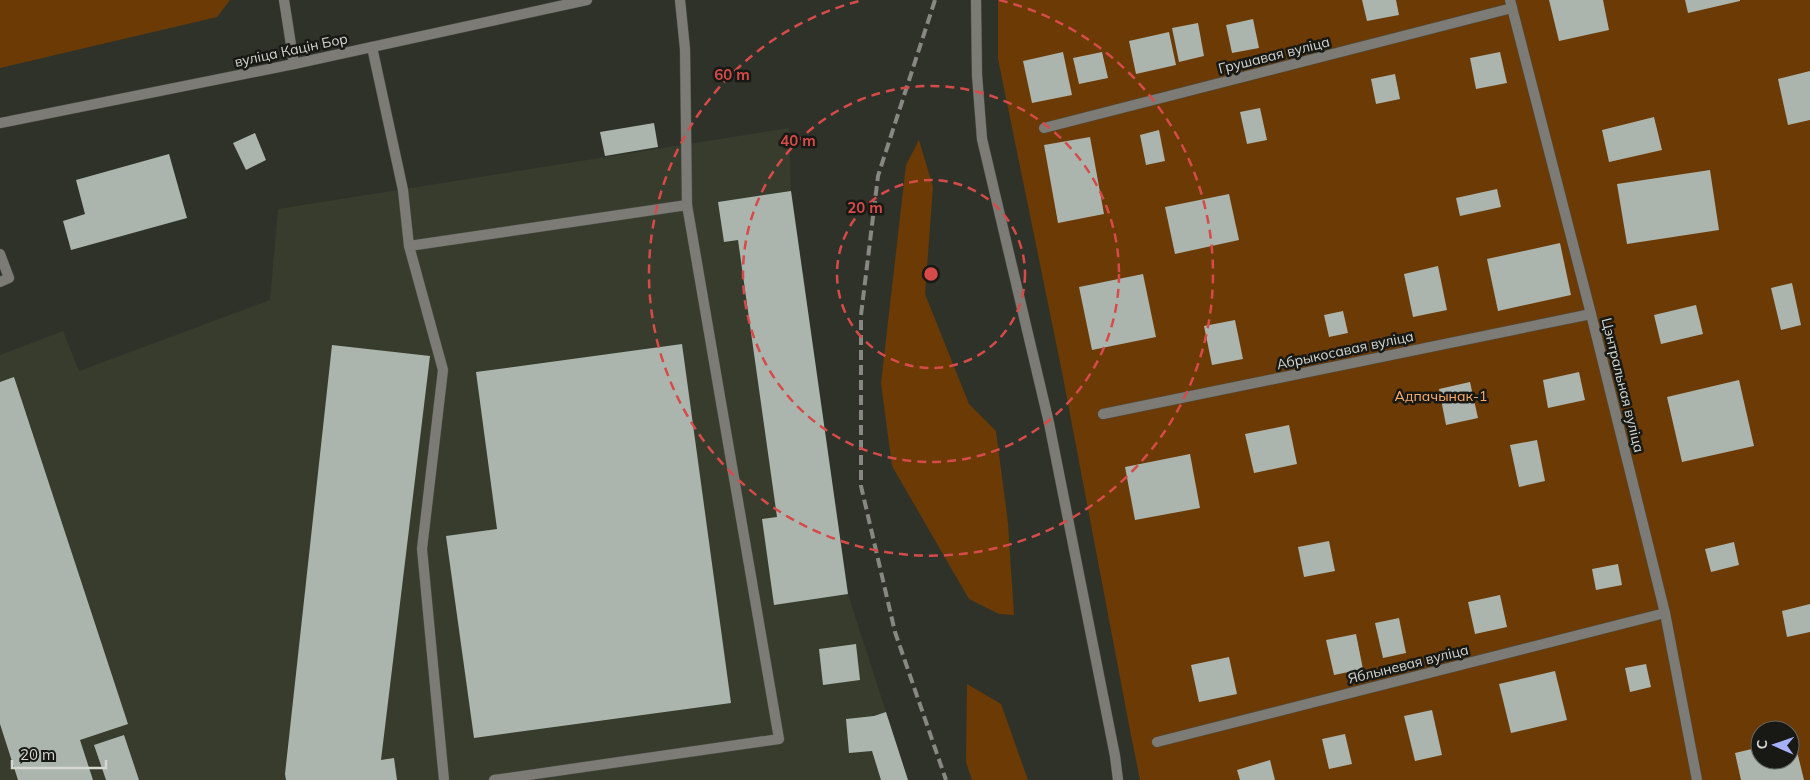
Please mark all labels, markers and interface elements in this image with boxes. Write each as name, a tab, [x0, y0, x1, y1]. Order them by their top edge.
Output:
street label: вуліца Кацін Бор	[233, 29, 349, 71]
street label: Грушавая вуліца	[1216, 32, 1332, 78]
text: 60 m	[714, 65, 750, 84]
text: 40 m	[780, 131, 816, 150]
text: 20 m	[847, 198, 883, 217]
centre of rings	[922, 265, 940, 283]
street label: Цэнтральная вуліца	[1598, 316, 1648, 454]
street label: Абрыкосавая вуліца	[1275, 327, 1415, 373]
park label: Адпачынак-1	[1395, 387, 1487, 405]
street label: Яблыневая вуліца	[1346, 640, 1470, 688]
north arrow	[1750, 720, 1800, 770]
scale bar	[12, 738, 106, 770]
text: С	[1753, 739, 1771, 750]
text: 20 m	[20, 745, 55, 764]

